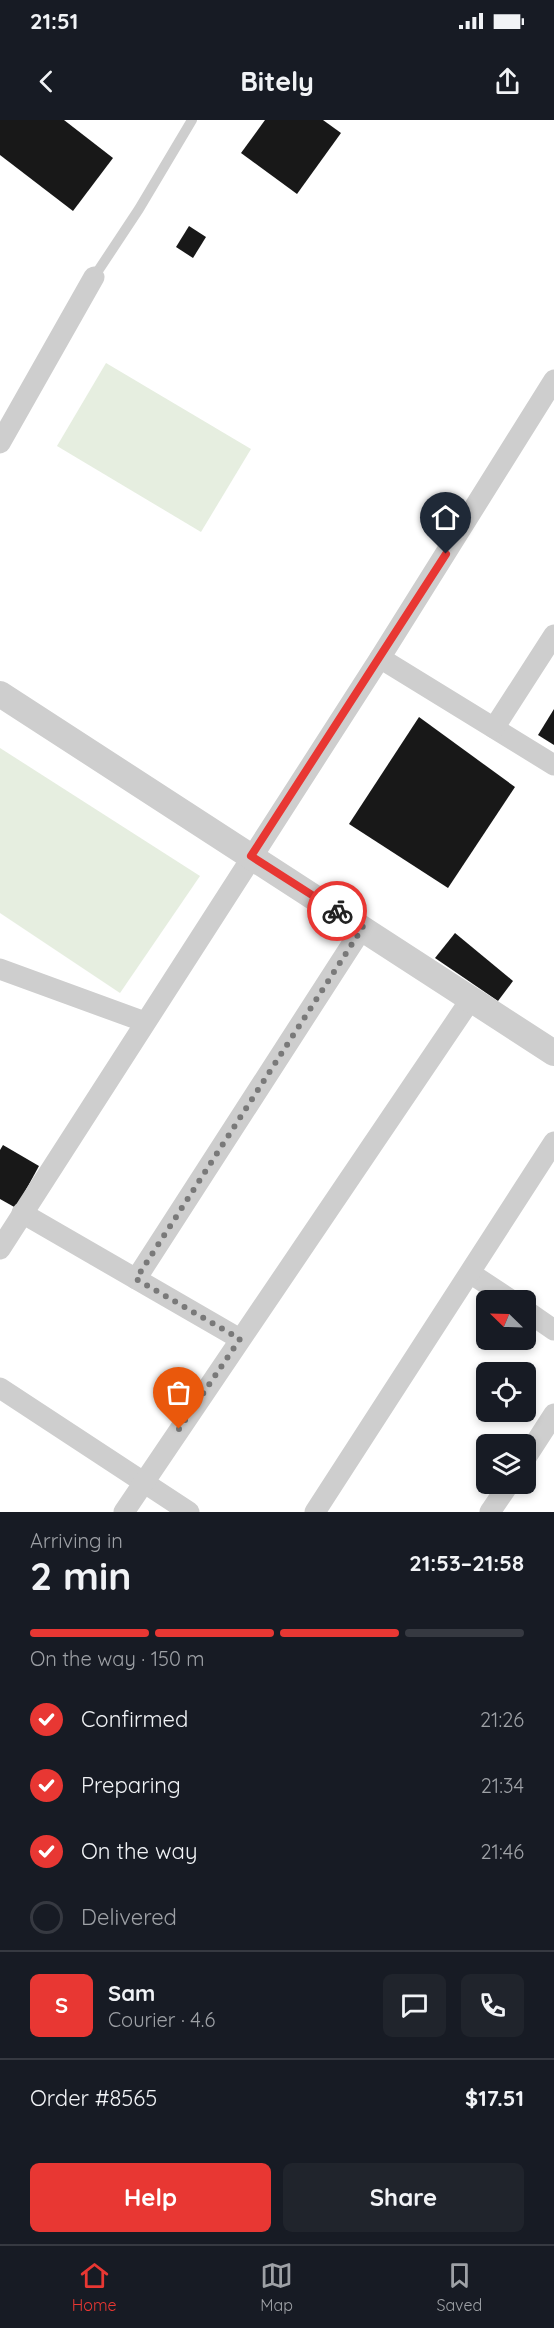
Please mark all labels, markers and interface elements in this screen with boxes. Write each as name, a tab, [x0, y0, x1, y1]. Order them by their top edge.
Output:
text: 21:51	[30, 7, 78, 35]
text: Bitely	[240, 64, 314, 98]
icon: back	[30, 65, 63, 98]
icon: share	[491, 65, 524, 98]
pin	[420, 492, 471, 554]
icon: home	[429, 501, 462, 534]
courier	[307, 881, 367, 941]
icon: bike	[321, 895, 354, 928]
north arrow	[476, 1290, 536, 1350]
map controls	[476, 1290, 536, 1494]
button: locate	[476, 1362, 536, 1422]
pin	[153, 1367, 204, 1429]
icon: bag	[162, 1376, 195, 1409]
button: layers	[476, 1434, 536, 1494]
text: Arriving in	[30, 1528, 123, 1553]
text: 21:53–21:58	[409, 1549, 524, 1577]
text: 2 min	[30, 1551, 132, 1600]
text: On the way · 150 m	[30, 1646, 205, 1671]
icon: check	[30, 1703, 63, 1736]
text: Confirmed	[81, 1705, 188, 1733]
text: 21:26	[480, 1707, 524, 1732]
icon: check	[30, 1769, 63, 1802]
text: Preparing	[81, 1771, 181, 1799]
text: 21:34	[481, 1773, 524, 1798]
icon: check	[30, 1835, 63, 1868]
text: On the way	[81, 1837, 197, 1865]
text: 21:46	[480, 1839, 524, 1864]
text: Delivered	[81, 1903, 177, 1931]
button: chat	[383, 1974, 446, 2037]
button: phone	[461, 1974, 524, 2037]
text: Sam	[108, 1979, 155, 2007]
text: S	[55, 1991, 68, 2019]
text: Courier · 4.6	[108, 2007, 215, 2032]
text: Order #8565	[30, 2084, 157, 2112]
text: $17.51	[465, 2084, 524, 2112]
button: Help	[30, 2163, 271, 2232]
button: Share	[283, 2163, 524, 2232]
tab: Home	[72, 2259, 117, 2315]
tab: Map	[260, 2259, 293, 2315]
tab: Saved	[437, 2259, 482, 2315]

